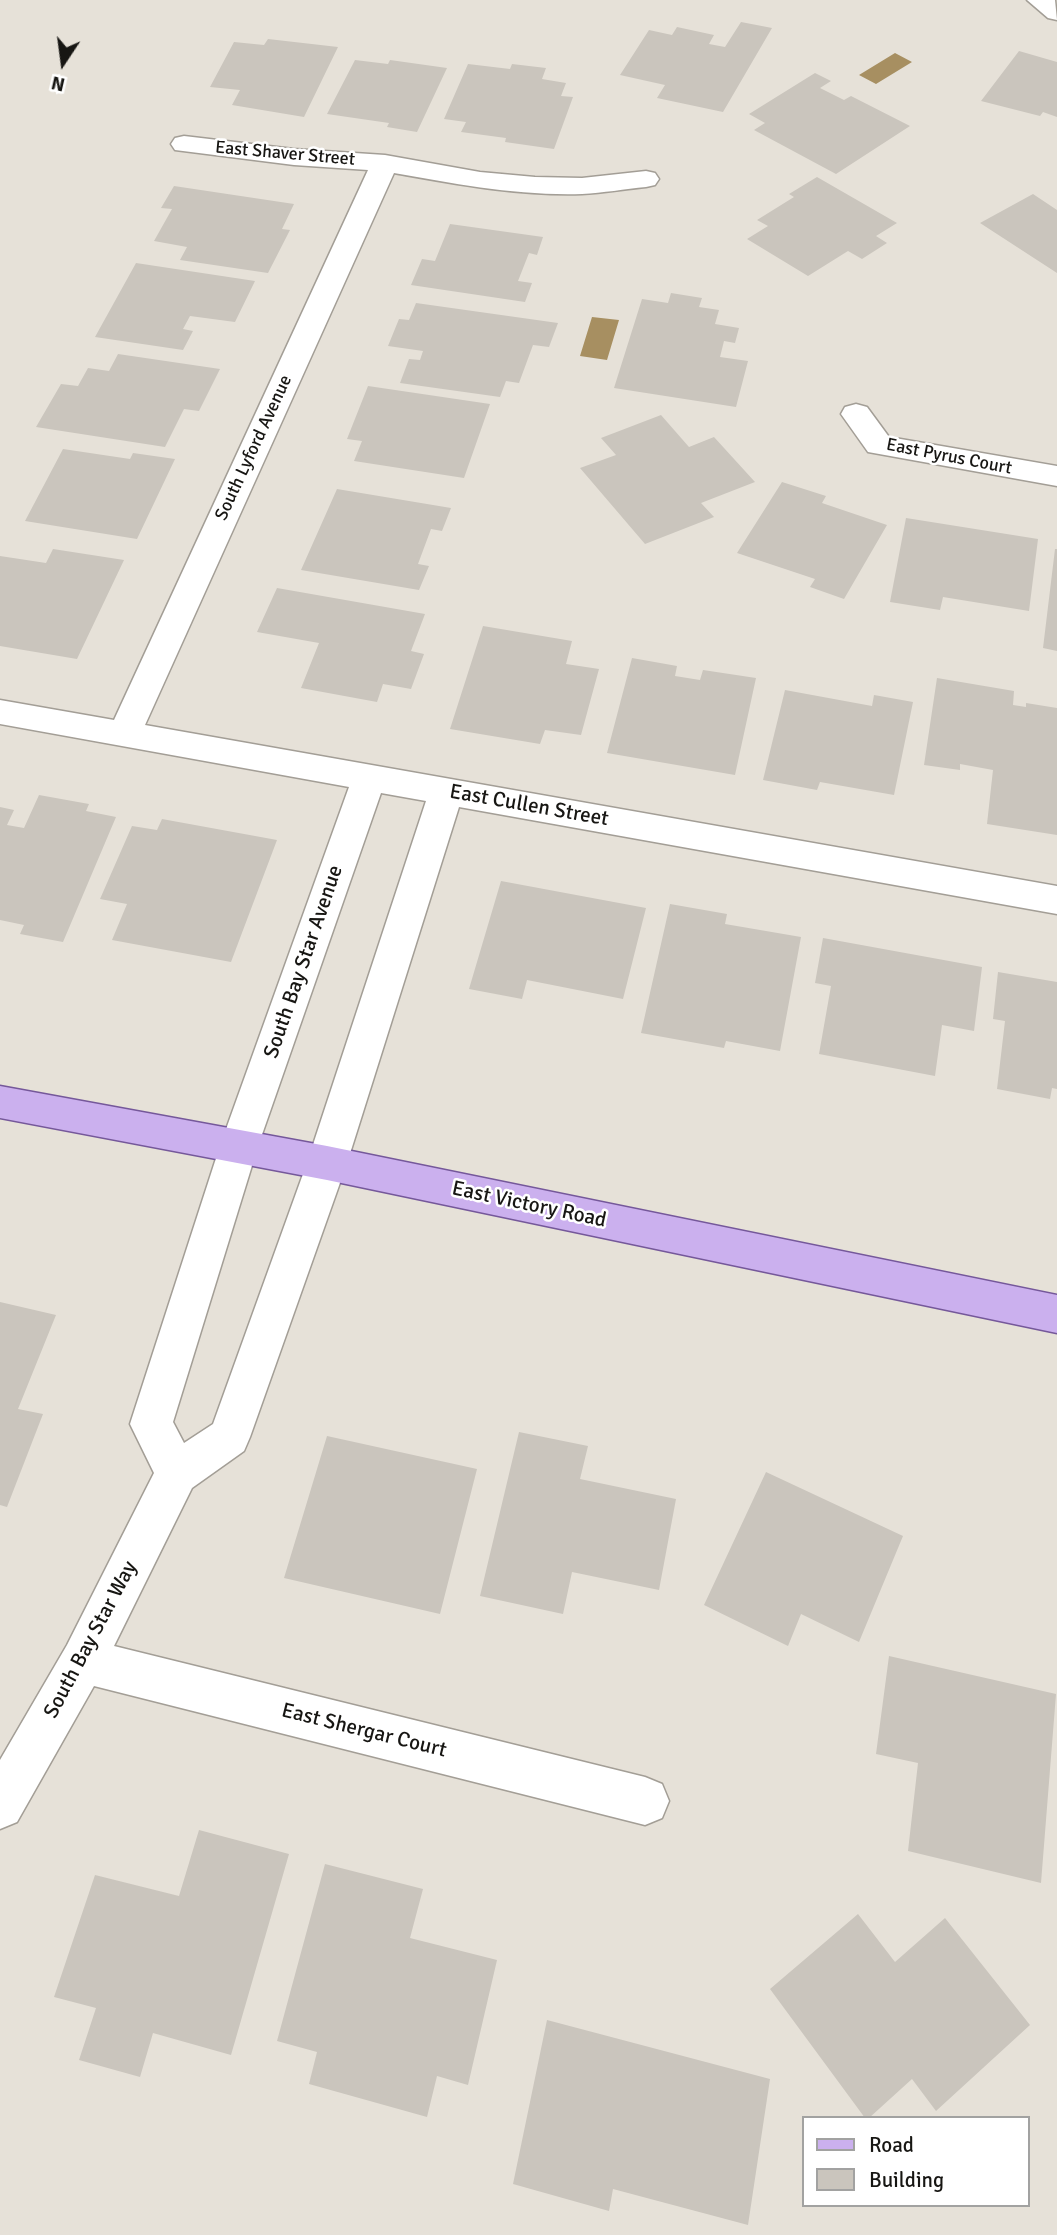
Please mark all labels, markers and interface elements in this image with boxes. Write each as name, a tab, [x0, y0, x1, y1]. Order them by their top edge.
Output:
north arrow	[28, 28, 98, 98]
text: N	[49, 70, 67, 97]
street label: East Shaver Street	[214, 137, 356, 171]
street label: South Lyford Avenue	[211, 372, 297, 524]
street label: East Pyrus Court	[884, 434, 1014, 480]
street label: East Cullen Street	[448, 780, 610, 832]
street label: South Bay Star Avenue	[259, 862, 349, 1062]
street label: East Victory Road	[450, 1176, 608, 1234]
street label: South Bay Star Way	[39, 1557, 143, 1723]
street label: East Shergar Court	[279, 1698, 449, 1764]
legend	[802, 2116, 1029, 2207]
text: Road	[869, 2132, 914, 2158]
text: Building	[869, 2167, 944, 2193]

